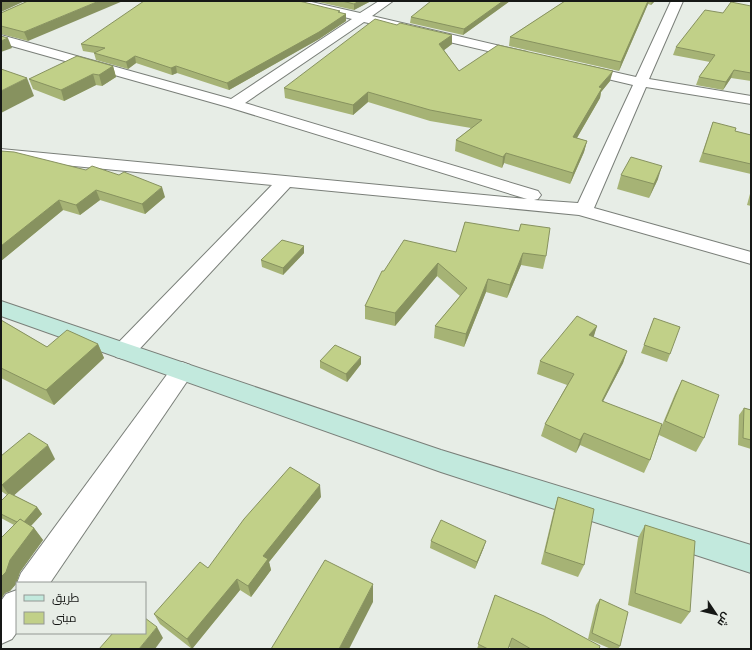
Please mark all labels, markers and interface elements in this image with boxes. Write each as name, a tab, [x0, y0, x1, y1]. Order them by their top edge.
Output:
legend	[16, 582, 146, 634]
text: طريق	[52, 591, 80, 607]
north arrow	[696, 594, 736, 634]
text: ش	[714, 609, 733, 629]
text: مبنى	[52, 611, 77, 627]

